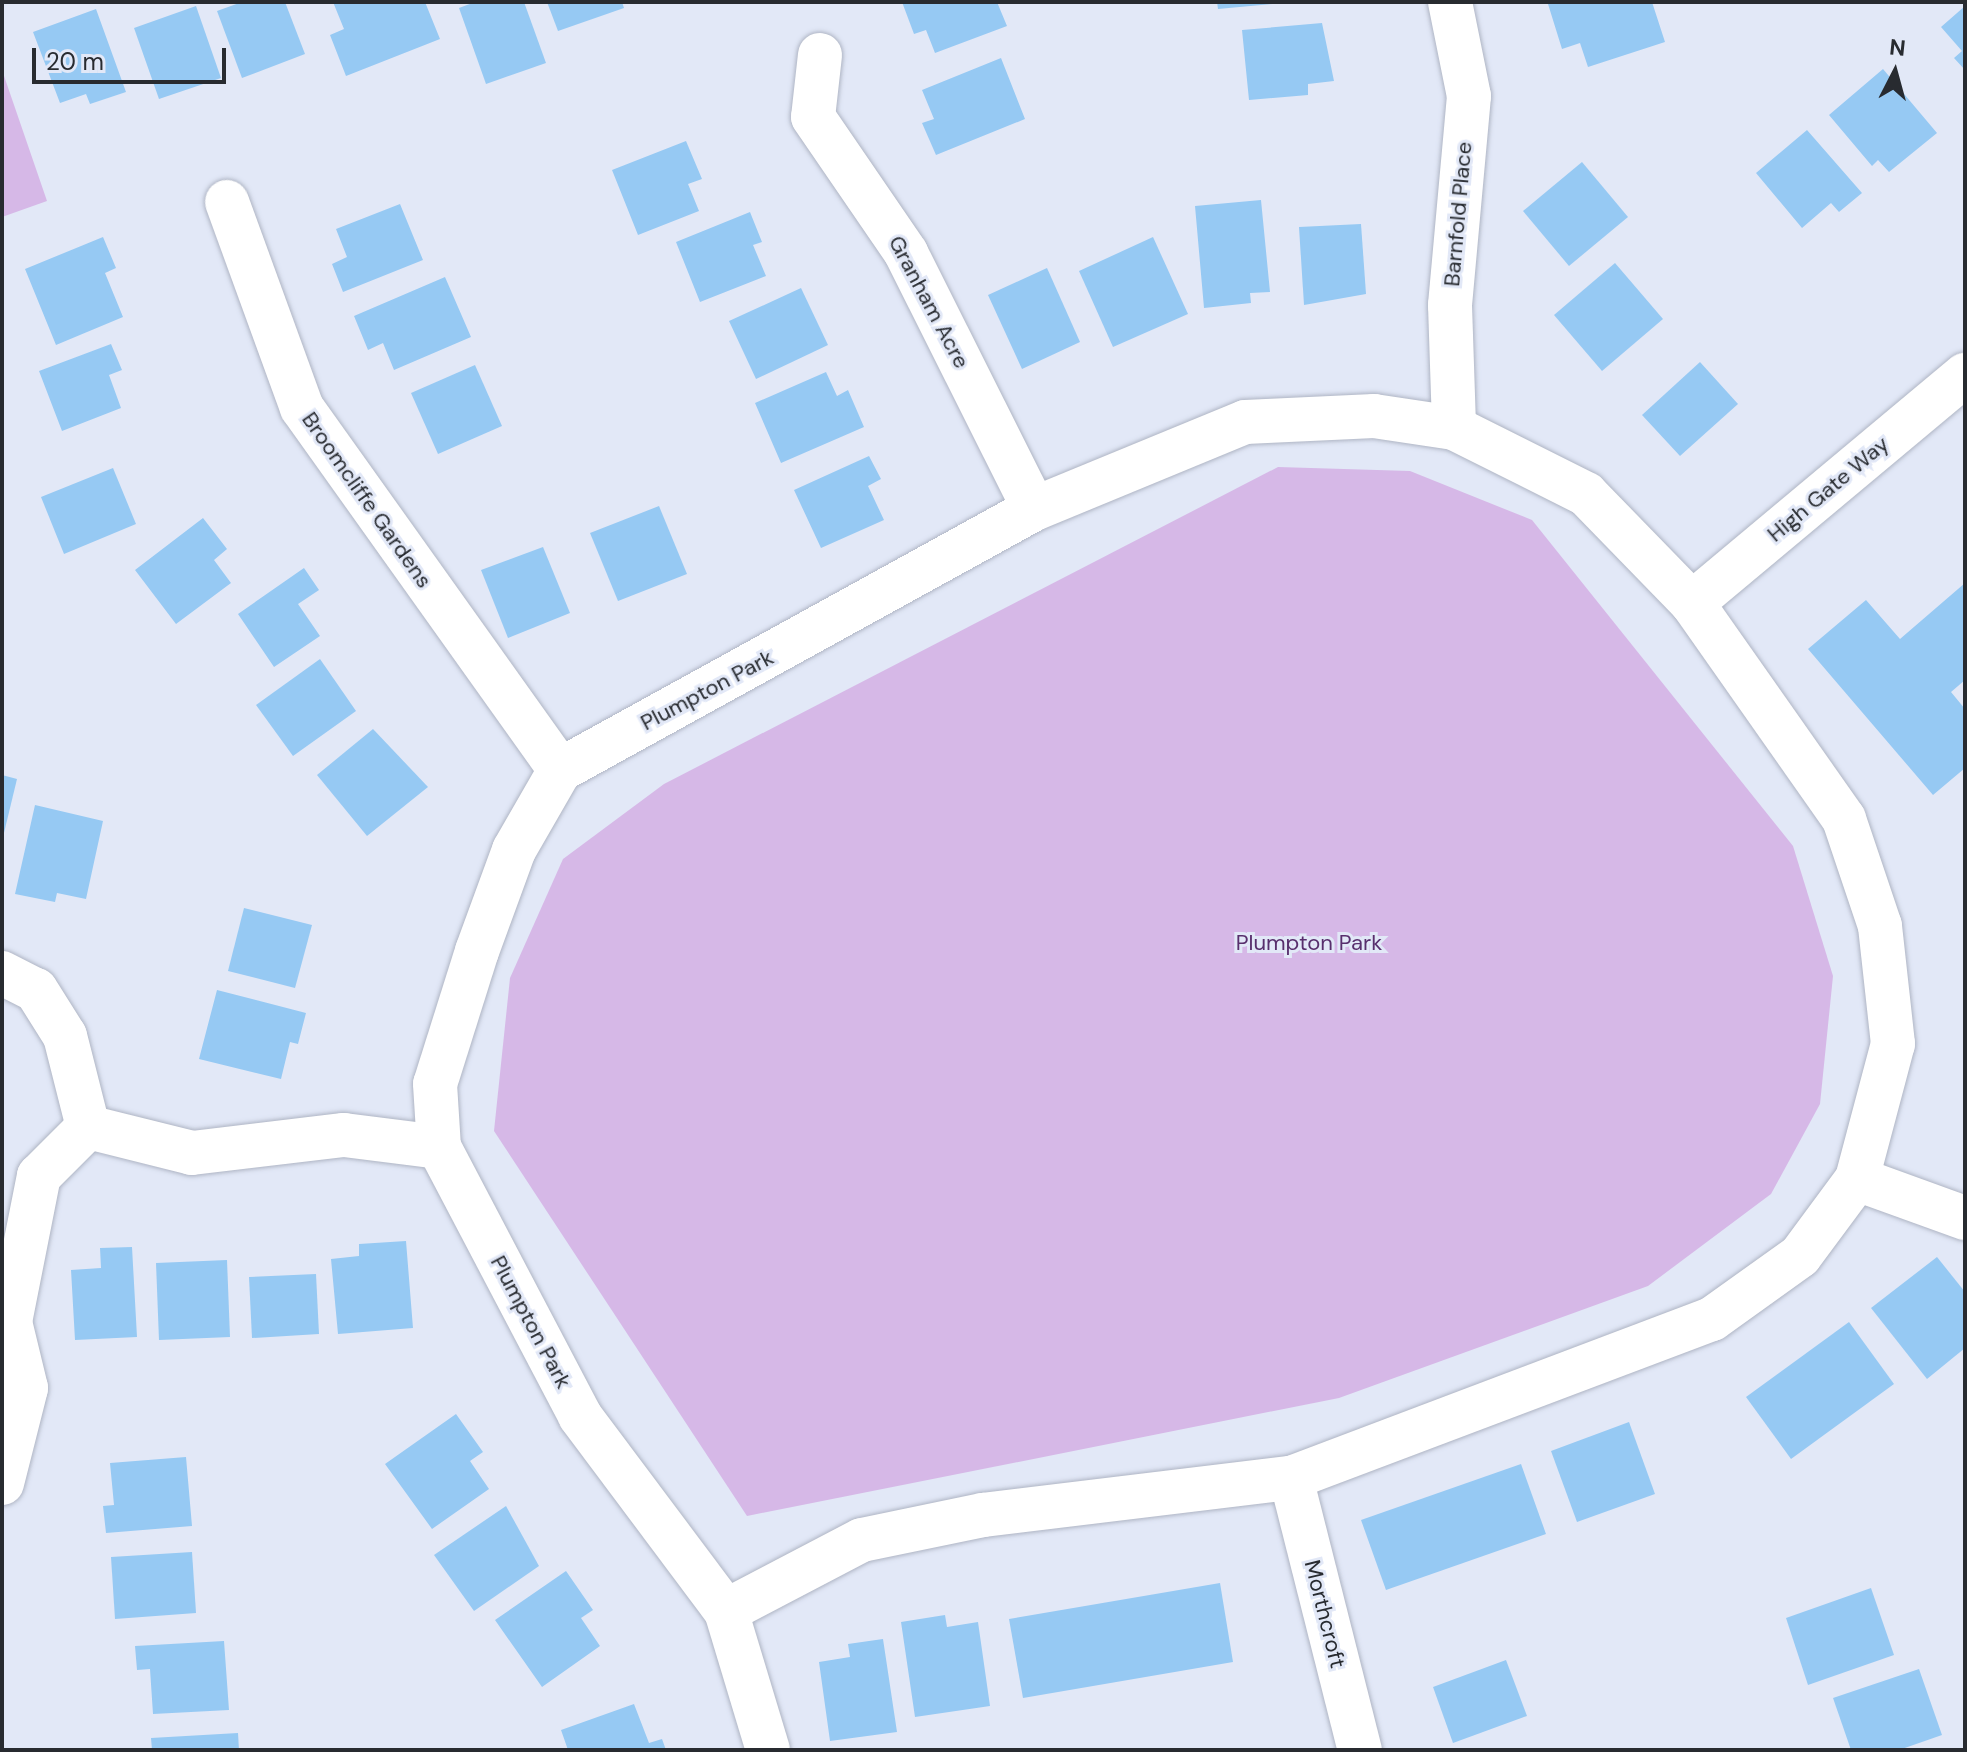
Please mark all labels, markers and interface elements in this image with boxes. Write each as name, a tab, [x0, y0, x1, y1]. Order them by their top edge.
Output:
scale bar	[36, 32, 230, 82]
north arrow	[1855, 32, 1935, 112]
text: N	[1888, 32, 1907, 63]
text: 20 m	[46, 46, 104, 77]
street label: Barnfold Place	[1439, 140, 1477, 288]
street label: Granham Acre	[883, 231, 975, 373]
street label: Broomcliffe Gardens	[296, 407, 438, 593]
street label: High Gate Way	[1762, 431, 1894, 547]
street label: Plumpton Park	[636, 644, 778, 736]
park label: Plumpton Park	[1236, 930, 1382, 956]
street label: Plumpton Park	[485, 1251, 577, 1393]
street label: Morthcroft	[1299, 1557, 1351, 1671]

